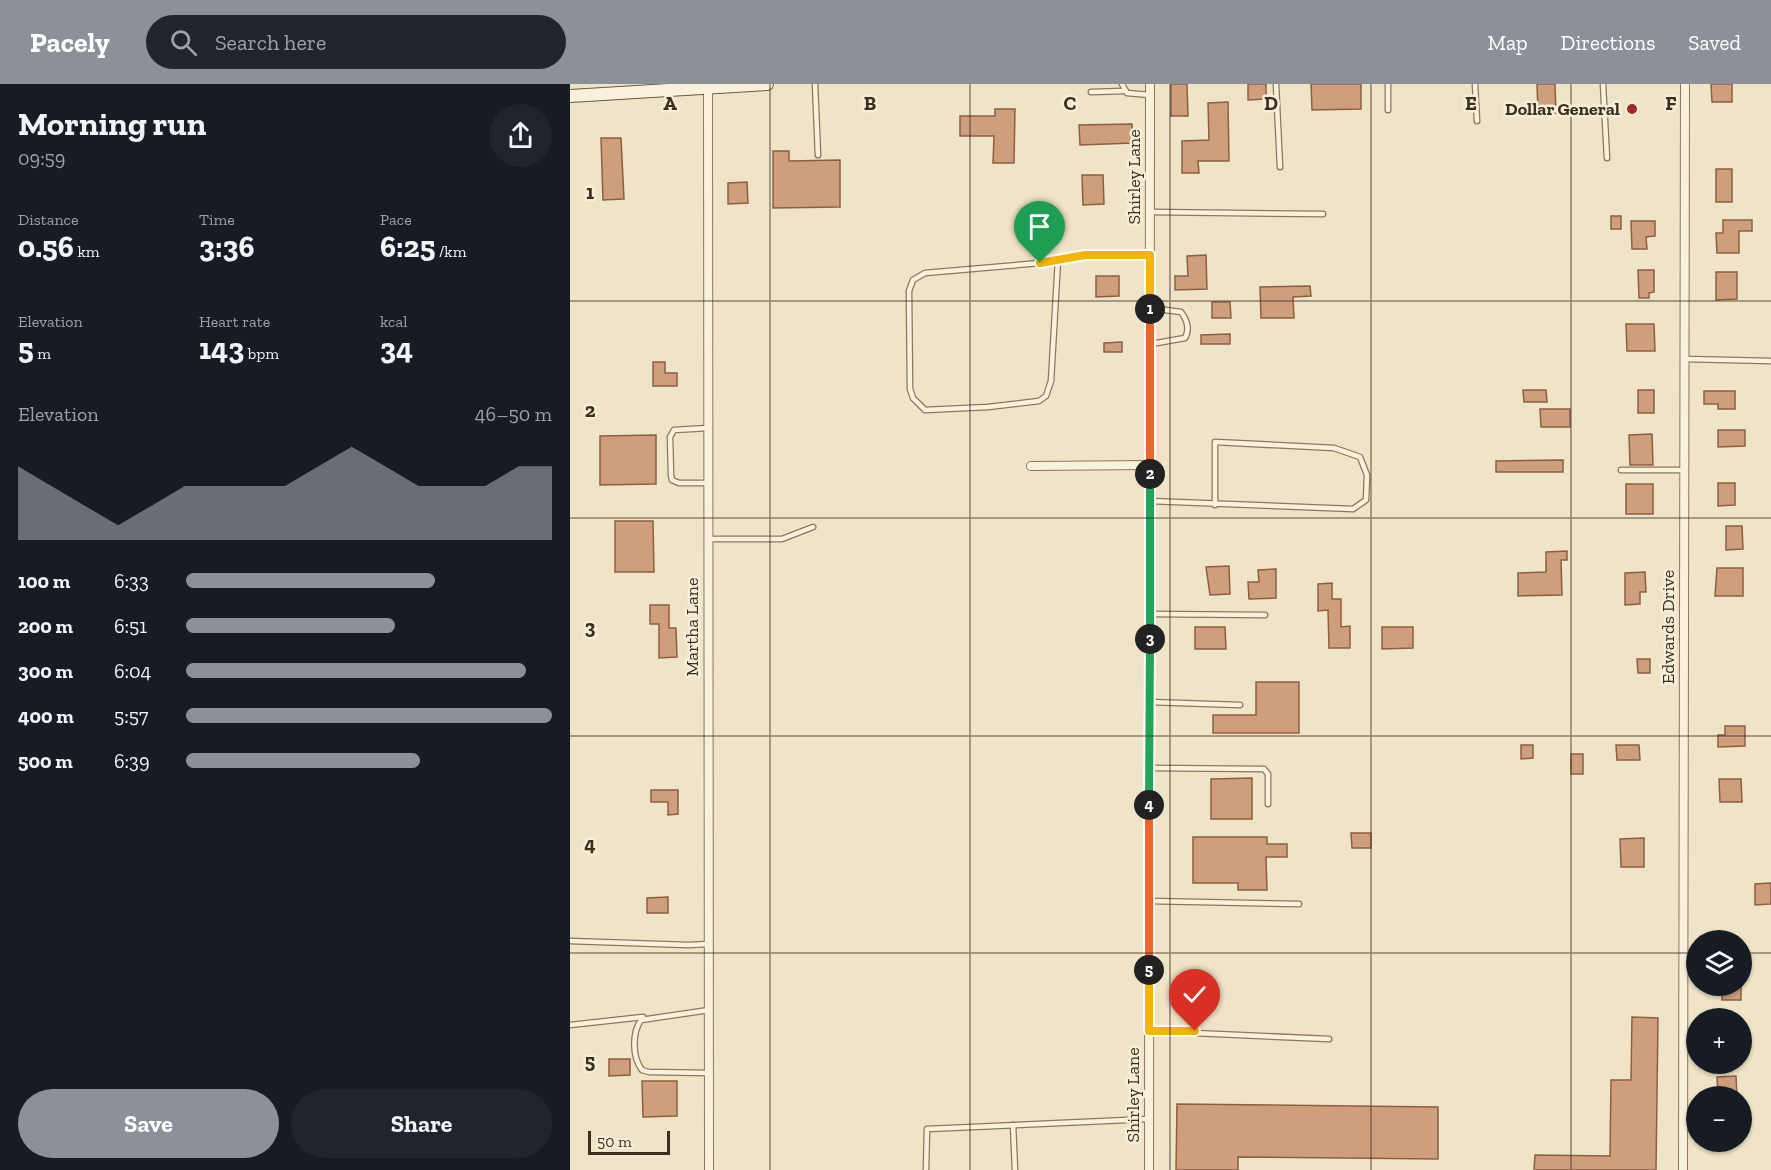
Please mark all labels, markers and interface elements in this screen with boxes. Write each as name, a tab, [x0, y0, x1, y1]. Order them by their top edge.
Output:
search box	[146, 15, 566, 69]
text: Pacely	[30, 26, 110, 59]
icon: search	[167, 26, 200, 59]
text: Search here	[215, 29, 326, 56]
text: Map	[1488, 30, 1528, 55]
text: Directions	[1561, 30, 1655, 55]
text: Saved	[1688, 30, 1741, 55]
text: A	[663, 91, 677, 115]
text: B	[864, 91, 876, 115]
text: C	[1064, 91, 1077, 115]
text: D	[1264, 91, 1278, 115]
text: E	[1465, 91, 1477, 115]
text: F	[1665, 91, 1677, 115]
place label: Dollar General	[1505, 98, 1620, 120]
marker: Dollar General	[1625, 102, 1639, 116]
text: Morning run	[18, 104, 206, 143]
button: share	[489, 104, 552, 167]
street label: Shirley Lane	[1123, 129, 1145, 225]
text: 09:59	[18, 146, 65, 170]
text: 1	[586, 180, 594, 204]
pin	[1014, 201, 1065, 263]
text: Distance	[18, 210, 79, 229]
text: Time	[199, 210, 235, 229]
text: Pace	[380, 210, 412, 229]
icon: arrive	[1023, 210, 1056, 243]
text: 0.56	[18, 229, 74, 265]
text: 3:36	[199, 229, 255, 265]
text: 6:25	[380, 229, 435, 265]
text: km	[74, 242, 100, 261]
text: /km	[435, 242, 466, 261]
pin: 1	[1135, 294, 1165, 324]
text: 1	[1147, 299, 1153, 318]
text: Elevation	[18, 312, 83, 331]
text: Heart rate	[199, 312, 270, 331]
text: kcal	[380, 312, 407, 331]
text: 5	[18, 331, 34, 367]
text: 143	[199, 331, 244, 367]
text: 34	[380, 331, 413, 367]
text: m	[34, 344, 51, 363]
text: bpm	[244, 344, 279, 363]
text: 2	[585, 398, 596, 422]
text: Elevation	[18, 402, 99, 426]
text: 46–50 m	[475, 402, 552, 426]
pin: 2	[1135, 459, 1165, 489]
text: 2	[1146, 464, 1154, 483]
text: 100 m	[18, 569, 70, 593]
text: 6:33	[114, 569, 149, 593]
street label: Edwards Drive	[1657, 570, 1679, 684]
street label: Martha Lane	[681, 578, 703, 676]
text: 200 m	[18, 614, 73, 638]
text: 6:51	[114, 614, 147, 638]
text: 3	[585, 615, 596, 639]
pin: 3	[1135, 624, 1165, 654]
text: 3	[1146, 629, 1154, 648]
text: 300 m	[18, 659, 73, 683]
text: 6:04	[114, 659, 151, 683]
text: 400 m	[18, 704, 74, 728]
text: 5:57	[114, 704, 148, 728]
text: 500 m	[18, 749, 73, 773]
text: 6:39	[114, 749, 150, 773]
pin: 4	[1134, 790, 1164, 820]
text: 4	[1144, 795, 1154, 814]
text: 4	[584, 832, 596, 856]
map controls	[1686, 930, 1752, 1152]
button: layers	[1686, 930, 1752, 996]
pin: 5	[1134, 955, 1164, 985]
text: 5	[1145, 960, 1153, 979]
pin	[1169, 969, 1220, 1031]
icon: check	[1178, 978, 1211, 1011]
button: +	[1686, 1008, 1752, 1074]
street label: Shirley Lane	[1122, 1047, 1144, 1143]
text: 5	[585, 1049, 595, 1073]
button: −	[1686, 1086, 1752, 1152]
button: Save	[18, 1089, 279, 1158]
button: Share	[291, 1089, 552, 1158]
scale bar	[588, 1128, 670, 1156]
text: 50 m	[597, 1132, 632, 1151]

